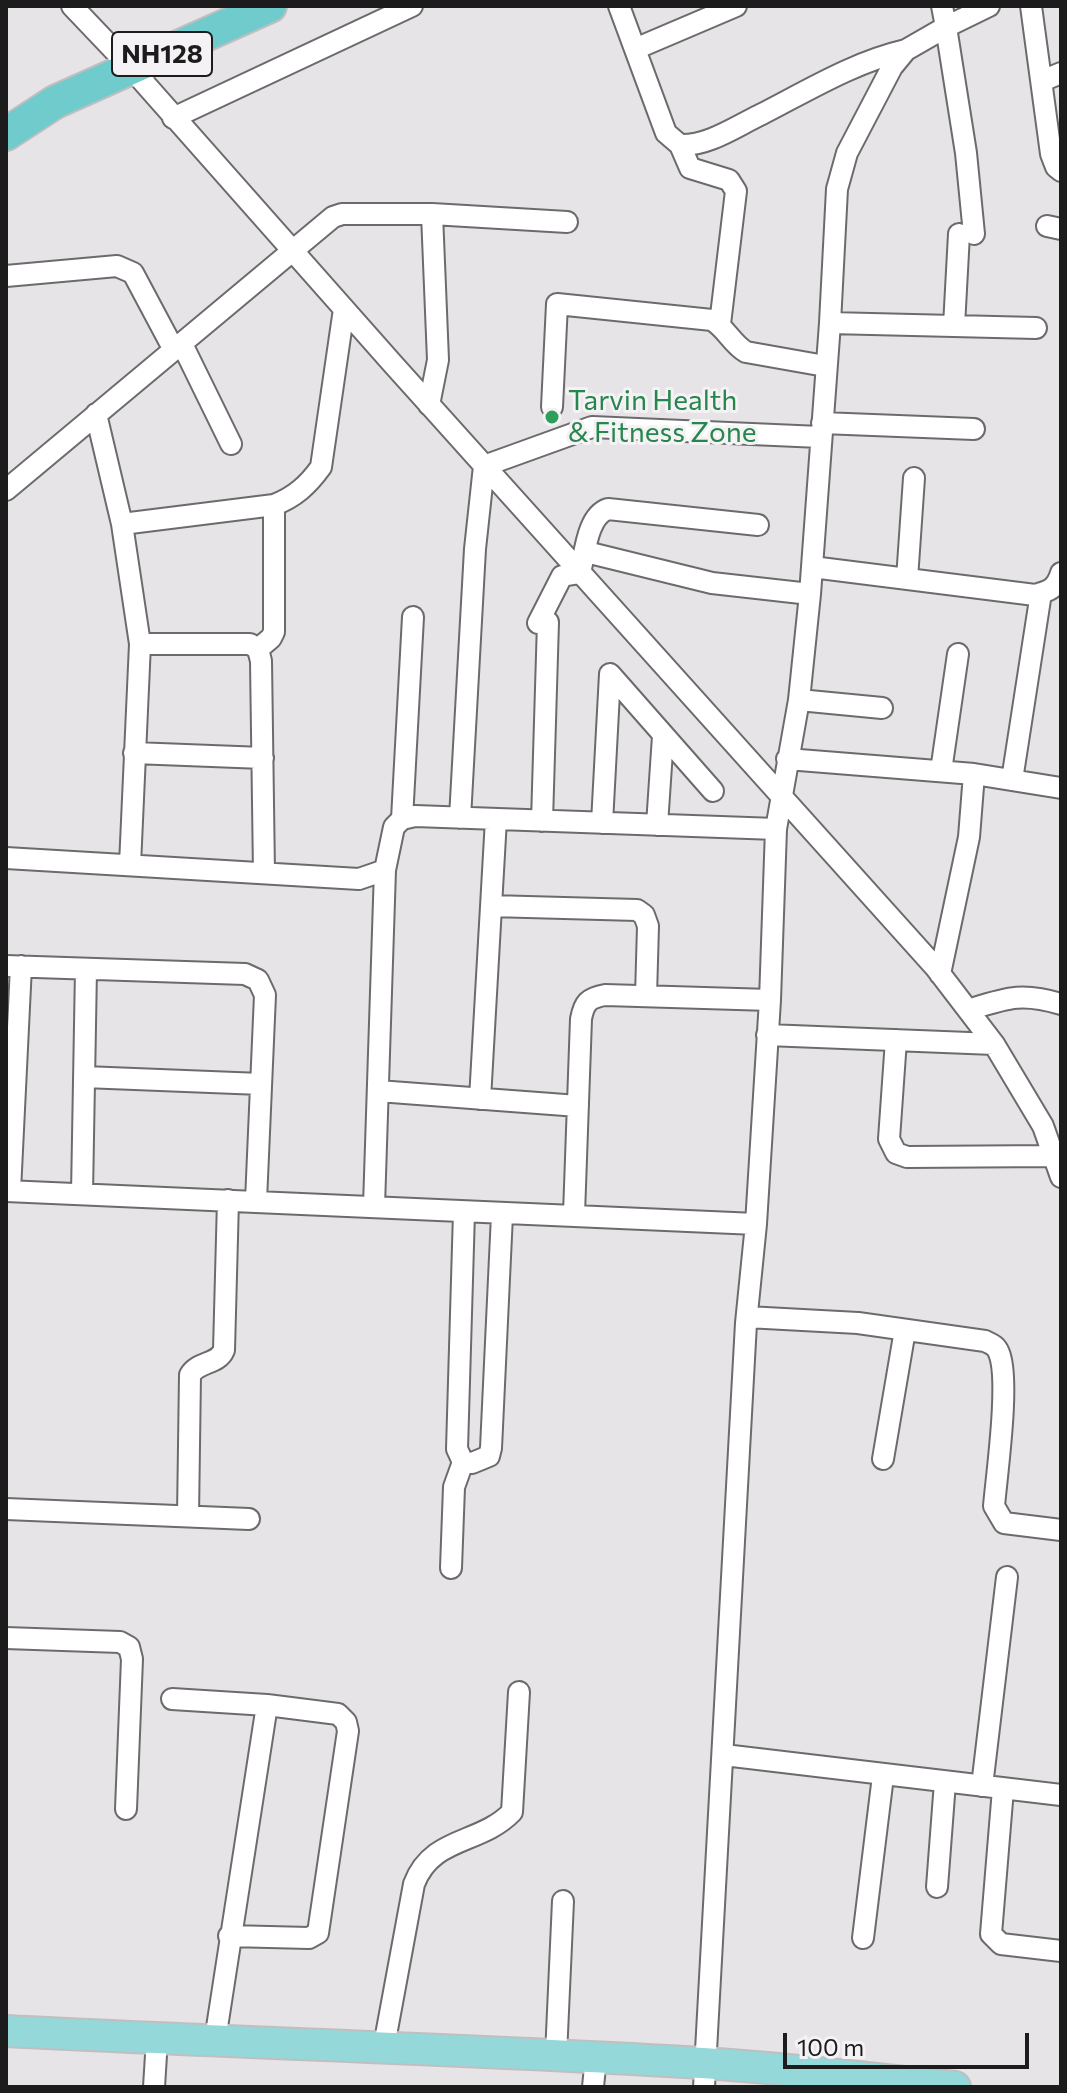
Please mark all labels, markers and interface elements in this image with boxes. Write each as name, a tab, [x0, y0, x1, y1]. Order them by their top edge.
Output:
road number: NH128	[112, 32, 212, 76]
place label: Tarvin Health & Fitness Zone	[568, 384, 757, 450]
marker: Tarvin Health & Fitness Zone	[543, 408, 561, 426]
scale bar	[787, 2017, 1033, 2067]
text: 100 m	[797, 2032, 864, 2061]

